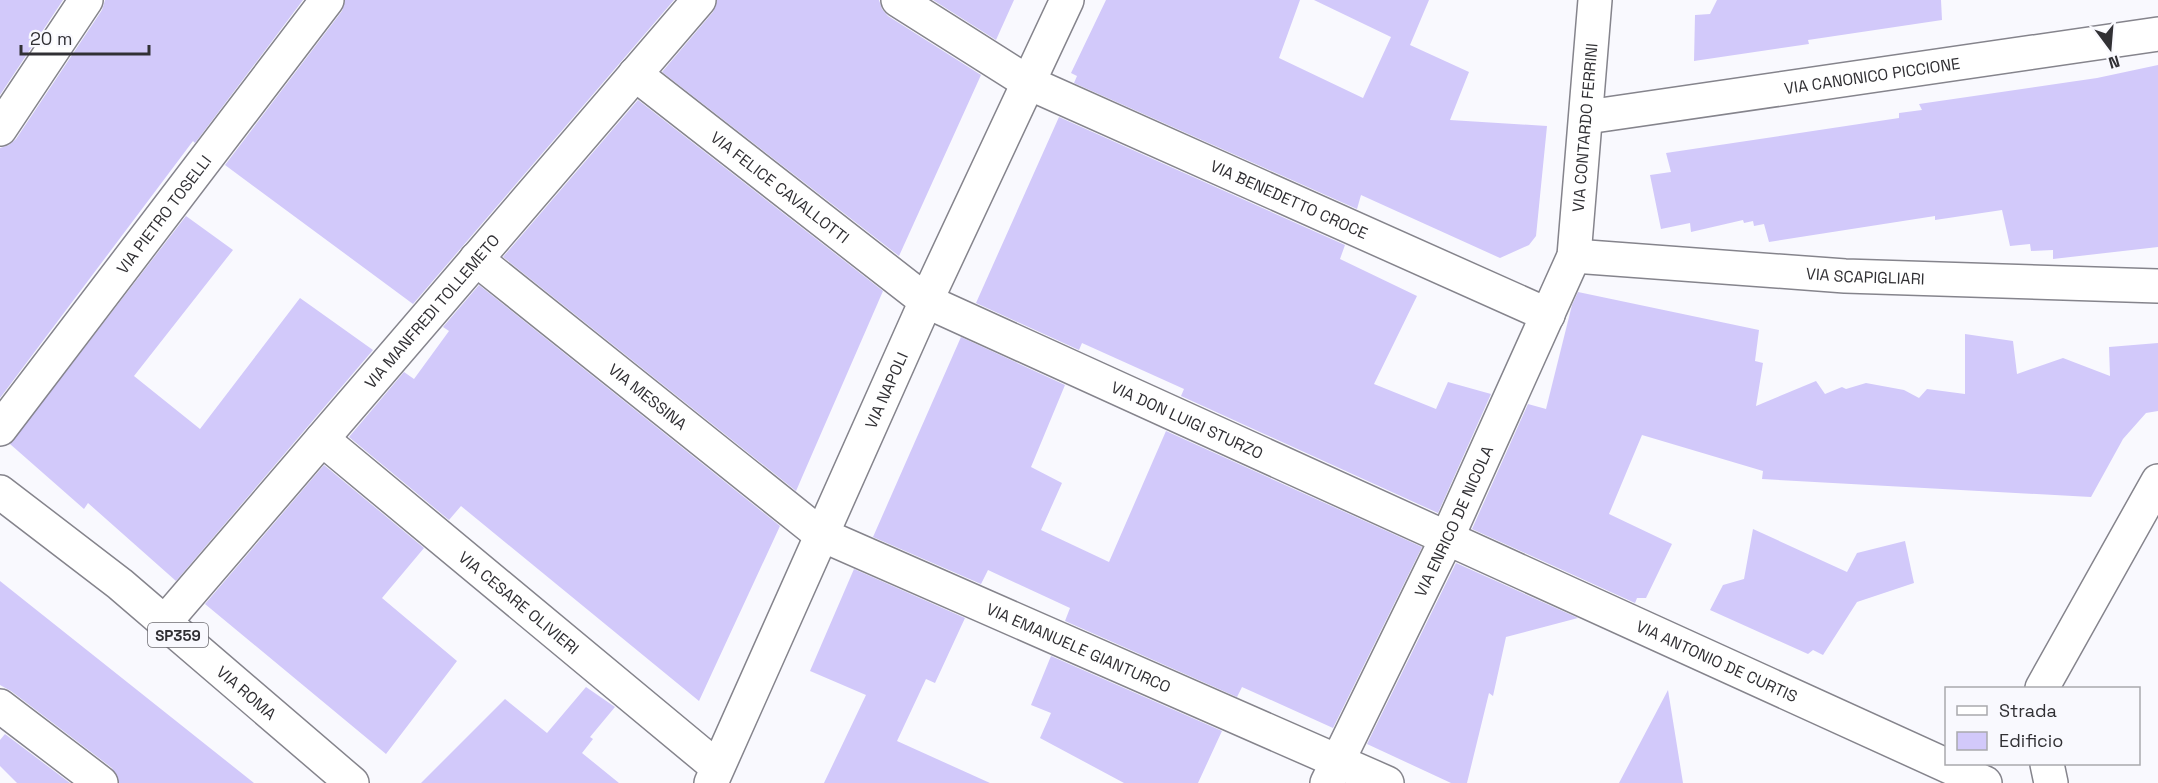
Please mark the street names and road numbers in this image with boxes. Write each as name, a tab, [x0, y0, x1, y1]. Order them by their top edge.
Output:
street label: VIA CONTARDO FERRINI	[1567, 42, 1602, 213]
street label: VIA CANONICO PICCIONE	[1783, 52, 1961, 99]
street label: VIA FELICE CAVALLOTTI	[706, 127, 854, 248]
street label: VIA PIETRO TOSELLI	[112, 151, 216, 278]
street label: VIA BENEDETTO CROCE	[1207, 155, 1371, 244]
street label: VIA MANFREDI TOLLEMETO	[360, 230, 504, 393]
street label: VIA SCAPIGLIARI	[1805, 263, 1925, 289]
street label: VIA NAPOLI	[860, 349, 912, 432]
street label: VIA MESSINA	[604, 359, 691, 434]
street label: VIA DON LUIGI STURZO	[1108, 376, 1266, 464]
street label: VIA ENRICO DE NICOLA	[1409, 442, 1498, 600]
street label: VIA CESARE OLIVIERI	[454, 546, 584, 659]
street label: VIA EMANUELE GIANTURCO	[983, 598, 1174, 697]
street label: VIA ANTONIO DE CURTIS	[1633, 615, 1801, 707]
road number: SP359	[148, 623, 208, 647]
street label: VIA ROMA	[212, 661, 281, 724]

